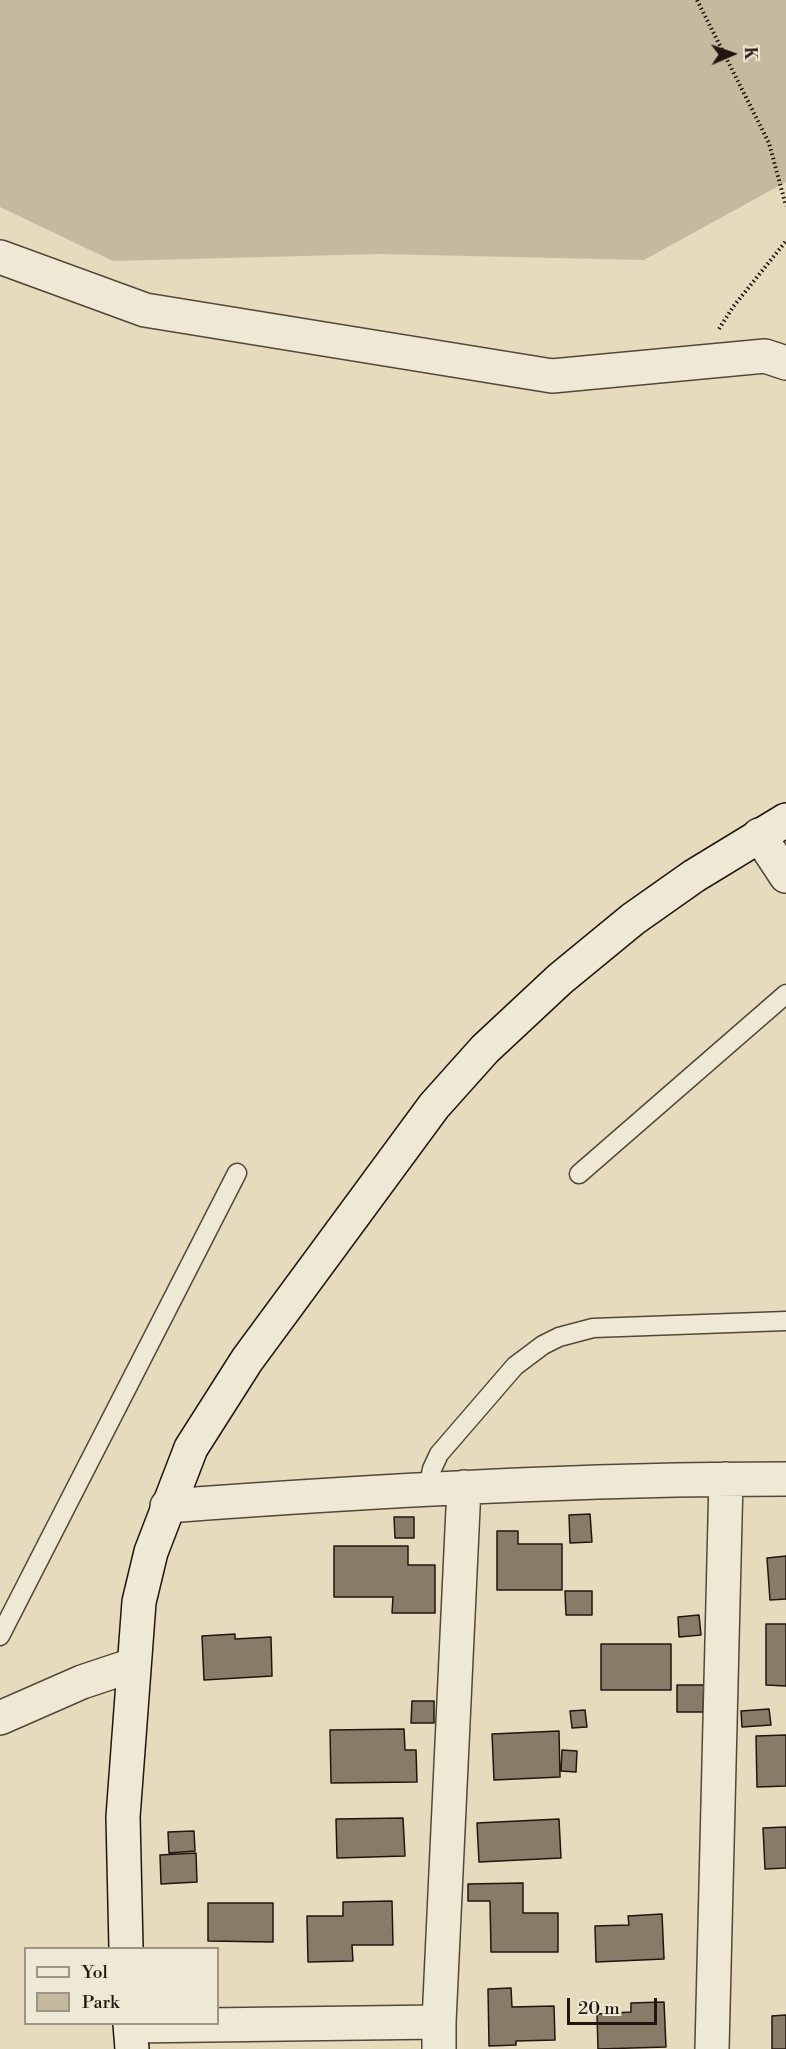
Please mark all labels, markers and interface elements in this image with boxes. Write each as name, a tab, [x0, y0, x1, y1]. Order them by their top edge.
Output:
north arrow	[702, 24, 762, 84]
text: K	[740, 47, 760, 60]
legend	[24, 1947, 219, 2025]
text: Yol	[82, 1961, 108, 1984]
scale bar	[570, 1986, 660, 2024]
text: Park	[82, 1991, 119, 2014]
text: 20 m	[578, 1997, 620, 2020]

